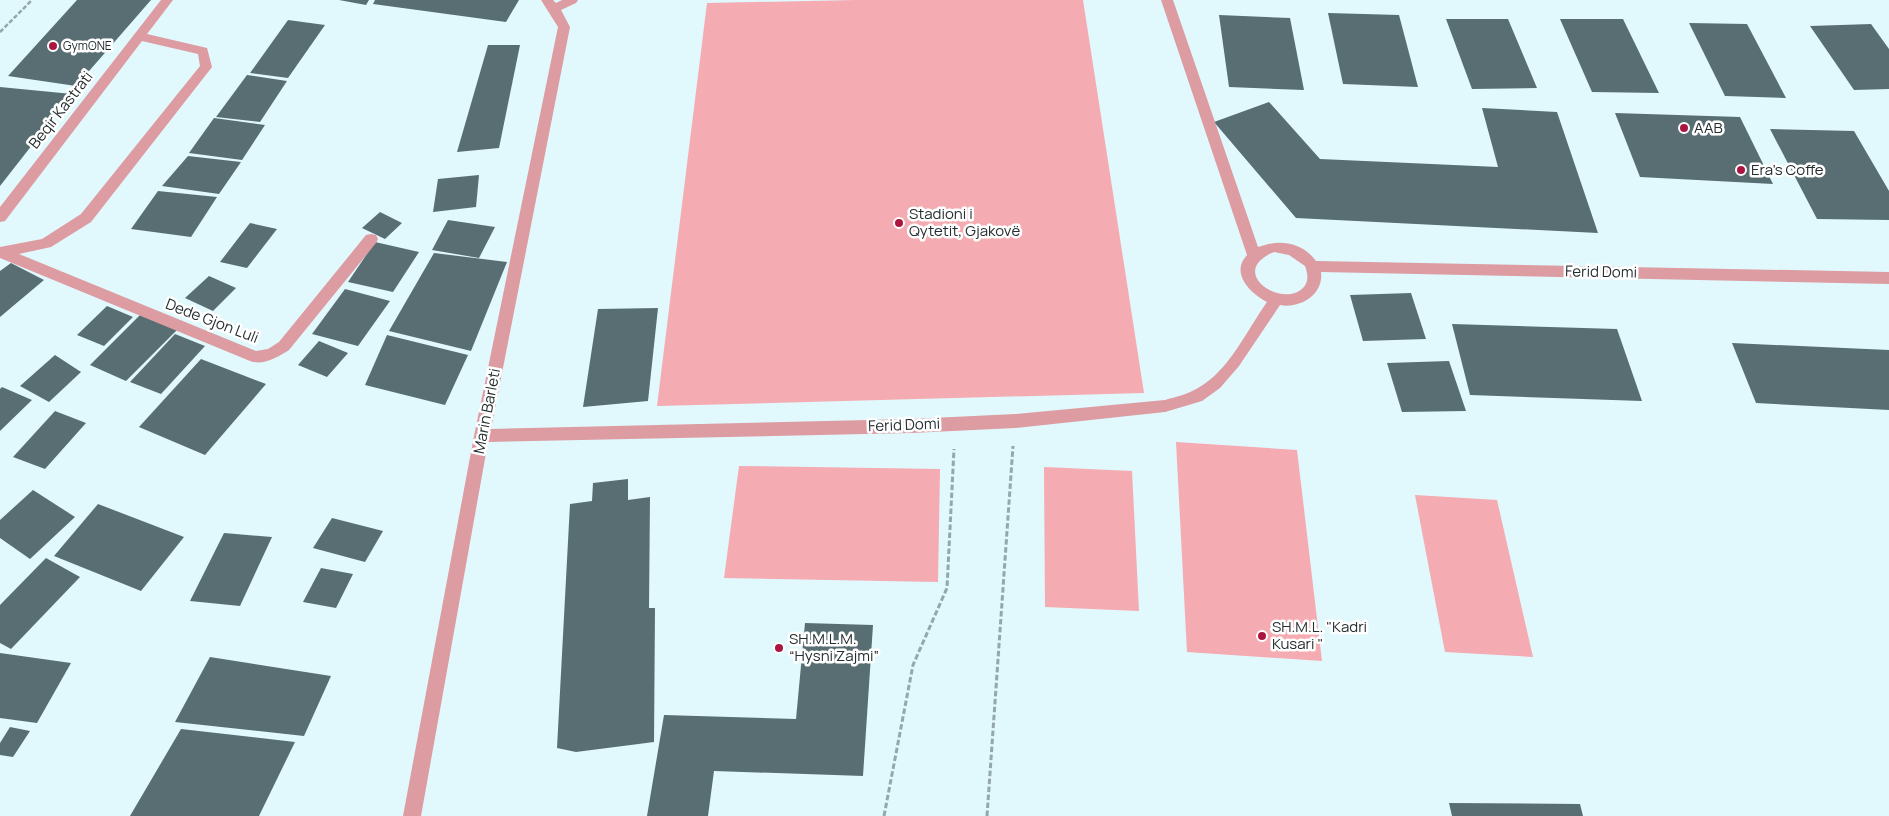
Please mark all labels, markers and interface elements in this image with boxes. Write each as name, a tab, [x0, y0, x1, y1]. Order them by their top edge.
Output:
place label: GymONE	[63, 37, 112, 54]
marker: GymONE	[47, 40, 59, 52]
street label: Beqir Kastrati	[24, 67, 97, 153]
place label: AAB	[1694, 117, 1723, 138]
marker: AAB	[1678, 122, 1690, 134]
place label: Era's Coffe	[1751, 159, 1824, 180]
marker: Era's Coffe	[1735, 164, 1747, 176]
place label: Stadioni i Qytetit, Gjakovë	[909, 203, 1020, 241]
marker: Stadioni i Qytetit, Gjakovë	[893, 217, 905, 229]
street label: Ferid Domi	[1565, 260, 1637, 283]
street label: Dede Gjon Luli	[163, 293, 262, 348]
street label: Marin Barleti	[468, 366, 505, 455]
street label: Ferid Domi	[868, 413, 940, 436]
place label: SH.M.L. "Kadri Kusari "	[1272, 616, 1367, 654]
place label: SH.M.L.M. “Hysni Zajmi”	[789, 628, 879, 666]
marker: SH.M.L. "Kadri Kusari "	[1256, 630, 1268, 642]
marker: SH.M.L.M. “Hysni Zajmi”	[773, 642, 785, 654]

